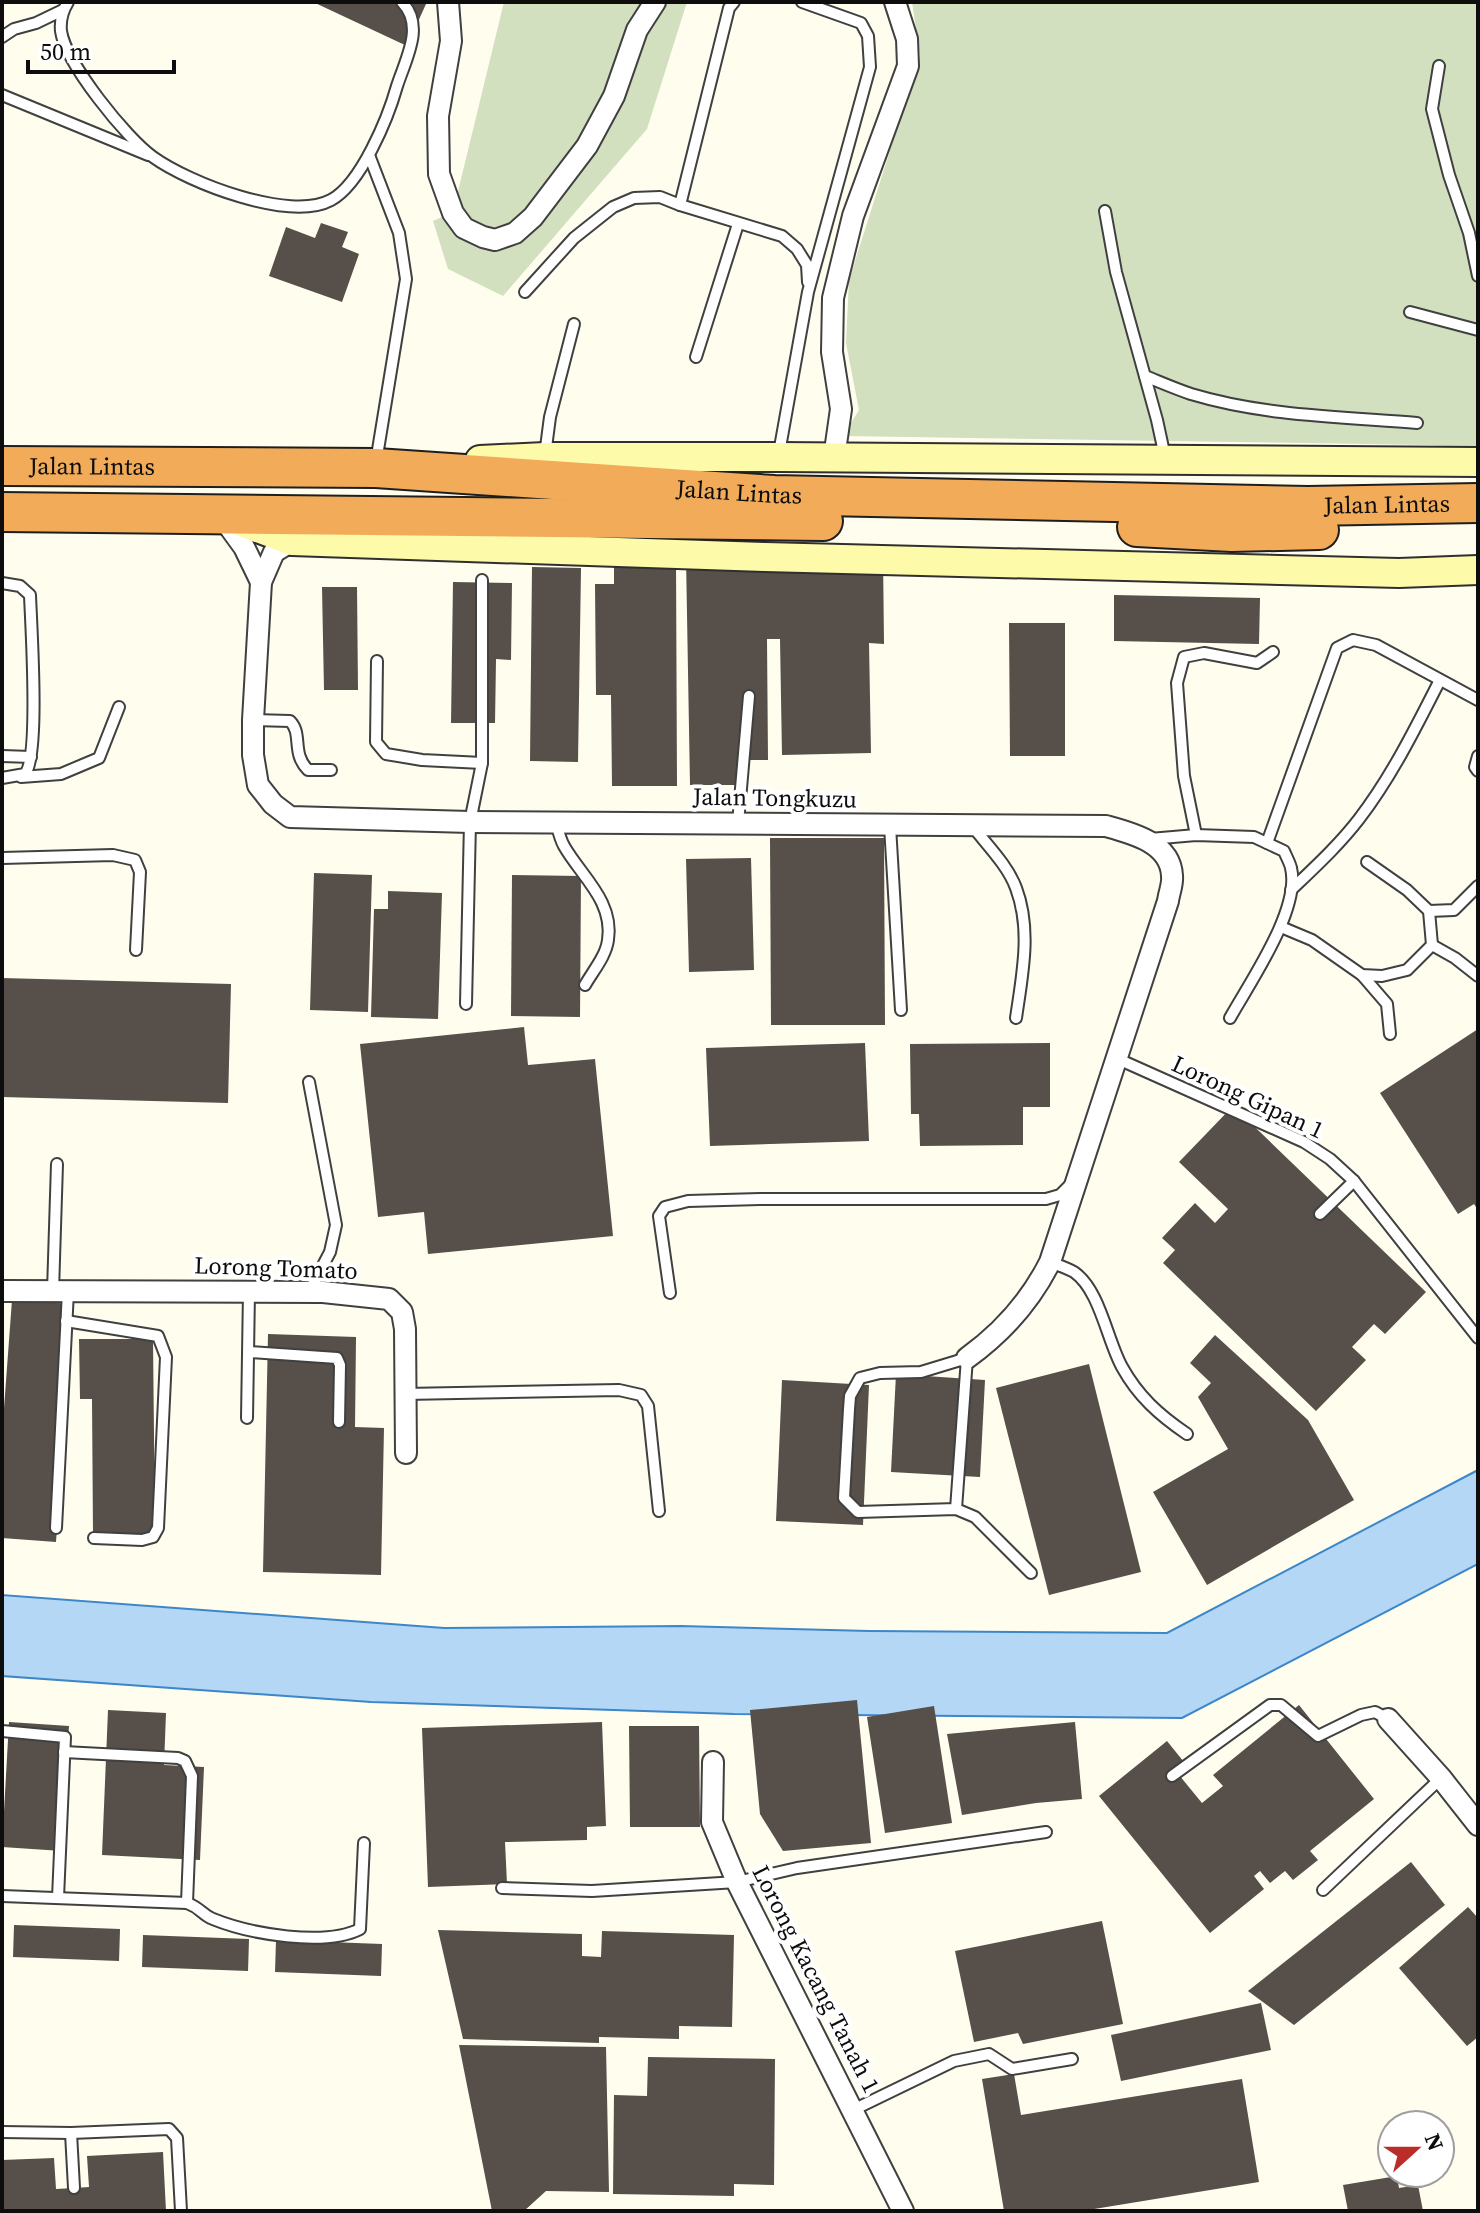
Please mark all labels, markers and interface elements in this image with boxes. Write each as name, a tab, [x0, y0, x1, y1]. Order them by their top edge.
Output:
scale bar	[28, 24, 174, 74]
text: 50 m	[40, 35, 91, 68]
street label: Jalan Lintas	[28, 449, 155, 483]
street label: Jalan Lintas	[674, 471, 802, 512]
street label: Jalan Lintas	[1323, 486, 1450, 522]
street label: Jalan Tongkuzu	[692, 780, 857, 815]
street label: Lorong Gipan 1	[1167, 1047, 1330, 1146]
street label: Lorong Tomato	[194, 1248, 358, 1287]
street label: Lorong Kacang Tanah 1	[745, 1859, 888, 2098]
north arrow	[1376, 2109, 1456, 2189]
text: N	[1418, 2129, 1452, 2155]

